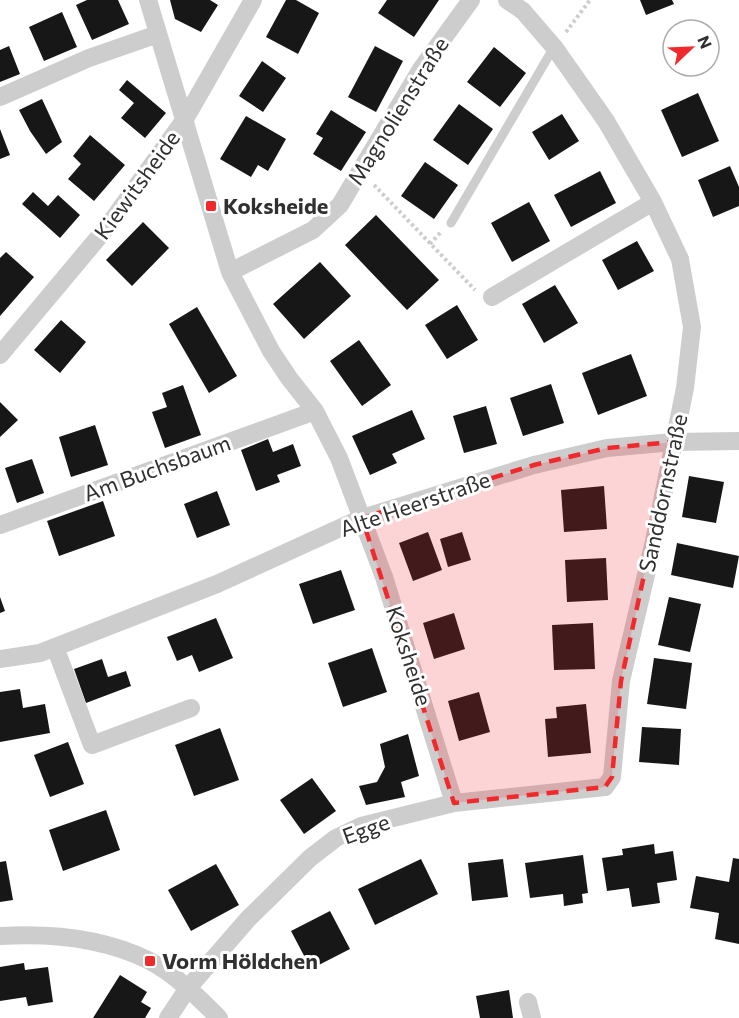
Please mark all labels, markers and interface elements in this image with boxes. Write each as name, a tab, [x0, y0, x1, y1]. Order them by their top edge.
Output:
north arrow	[661, 18, 721, 78]
street label: Magnolienstraße	[341, 32, 454, 190]
text: N	[694, 33, 716, 51]
street label: Kiewitsheide	[88, 125, 185, 245]
place label: Koksheide	[223, 192, 328, 219]
marker: Koksheide	[204, 199, 218, 213]
street label: Sanddornstraße	[633, 411, 692, 574]
street label: Am Buchsbaum	[80, 428, 234, 507]
street label: Alte Heerstraße	[336, 465, 494, 542]
street label: Koksheide	[381, 603, 438, 709]
street label: Egge	[339, 808, 393, 849]
place label: Vorm Höldchen	[162, 947, 318, 974]
marker: Vorm Höldchen	[143, 954, 157, 968]

